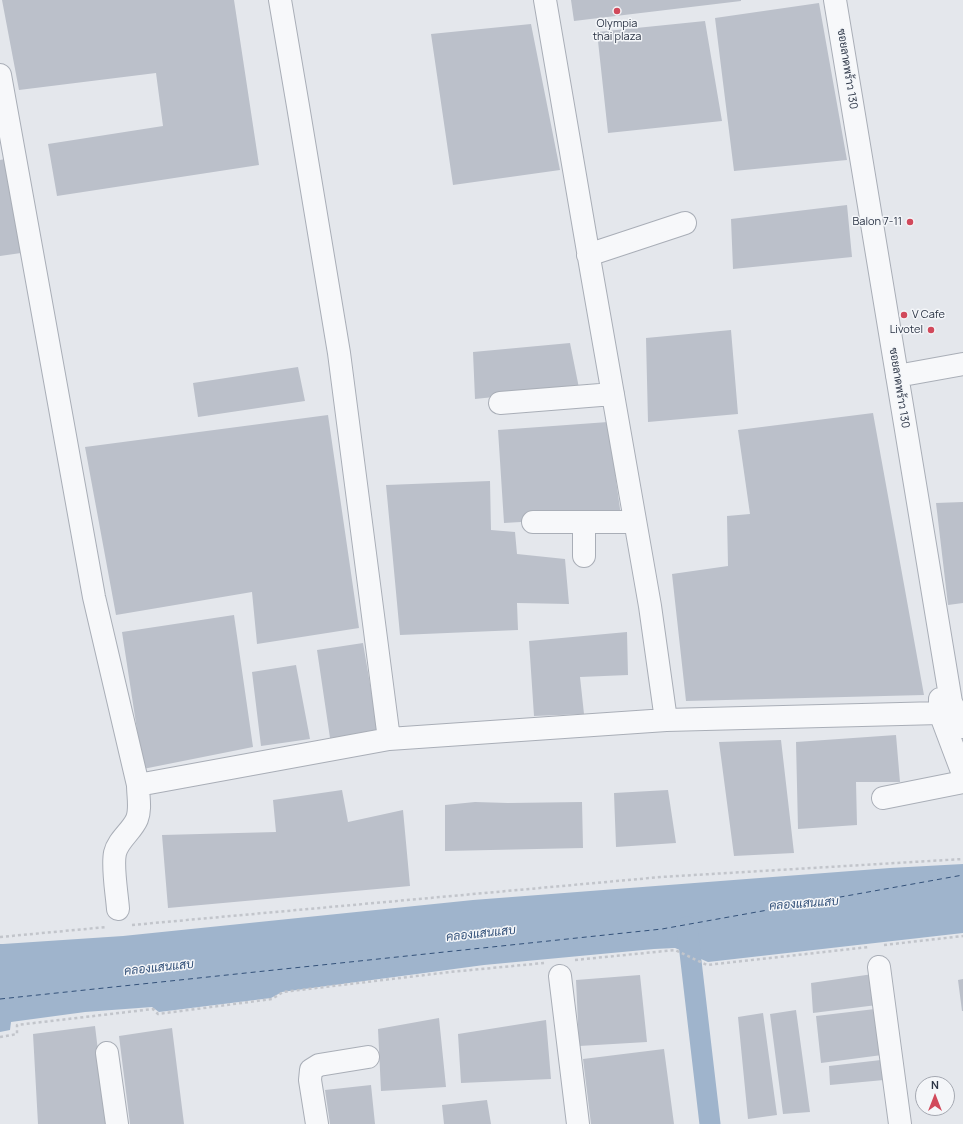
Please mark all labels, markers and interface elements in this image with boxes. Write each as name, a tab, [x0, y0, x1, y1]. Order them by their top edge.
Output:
marker: Olympia thai plaza	[612, 6, 622, 16]
place label: Olympia thai plaza	[593, 17, 641, 43]
street label: ซอยลาดพร้าว 130	[834, 28, 860, 110]
place label: Balon 7-11	[853, 215, 902, 229]
marker: Balon 7-11	[905, 217, 915, 227]
place label: V Cafe	[912, 308, 945, 322]
marker: V Cafe	[899, 310, 909, 320]
place label: Livotel	[890, 323, 923, 337]
marker: Livotel	[926, 325, 936, 335]
street label: ซอยลาดพร้าว 130	[886, 347, 912, 429]
water label: คลองแสนแสบ	[769, 894, 839, 914]
water label: คลองแสนแสบ	[445, 923, 517, 945]
water label: คลองแสนแสบ	[123, 957, 195, 979]
north arrow	[915, 1076, 955, 1116]
text: N	[931, 1077, 939, 1092]

